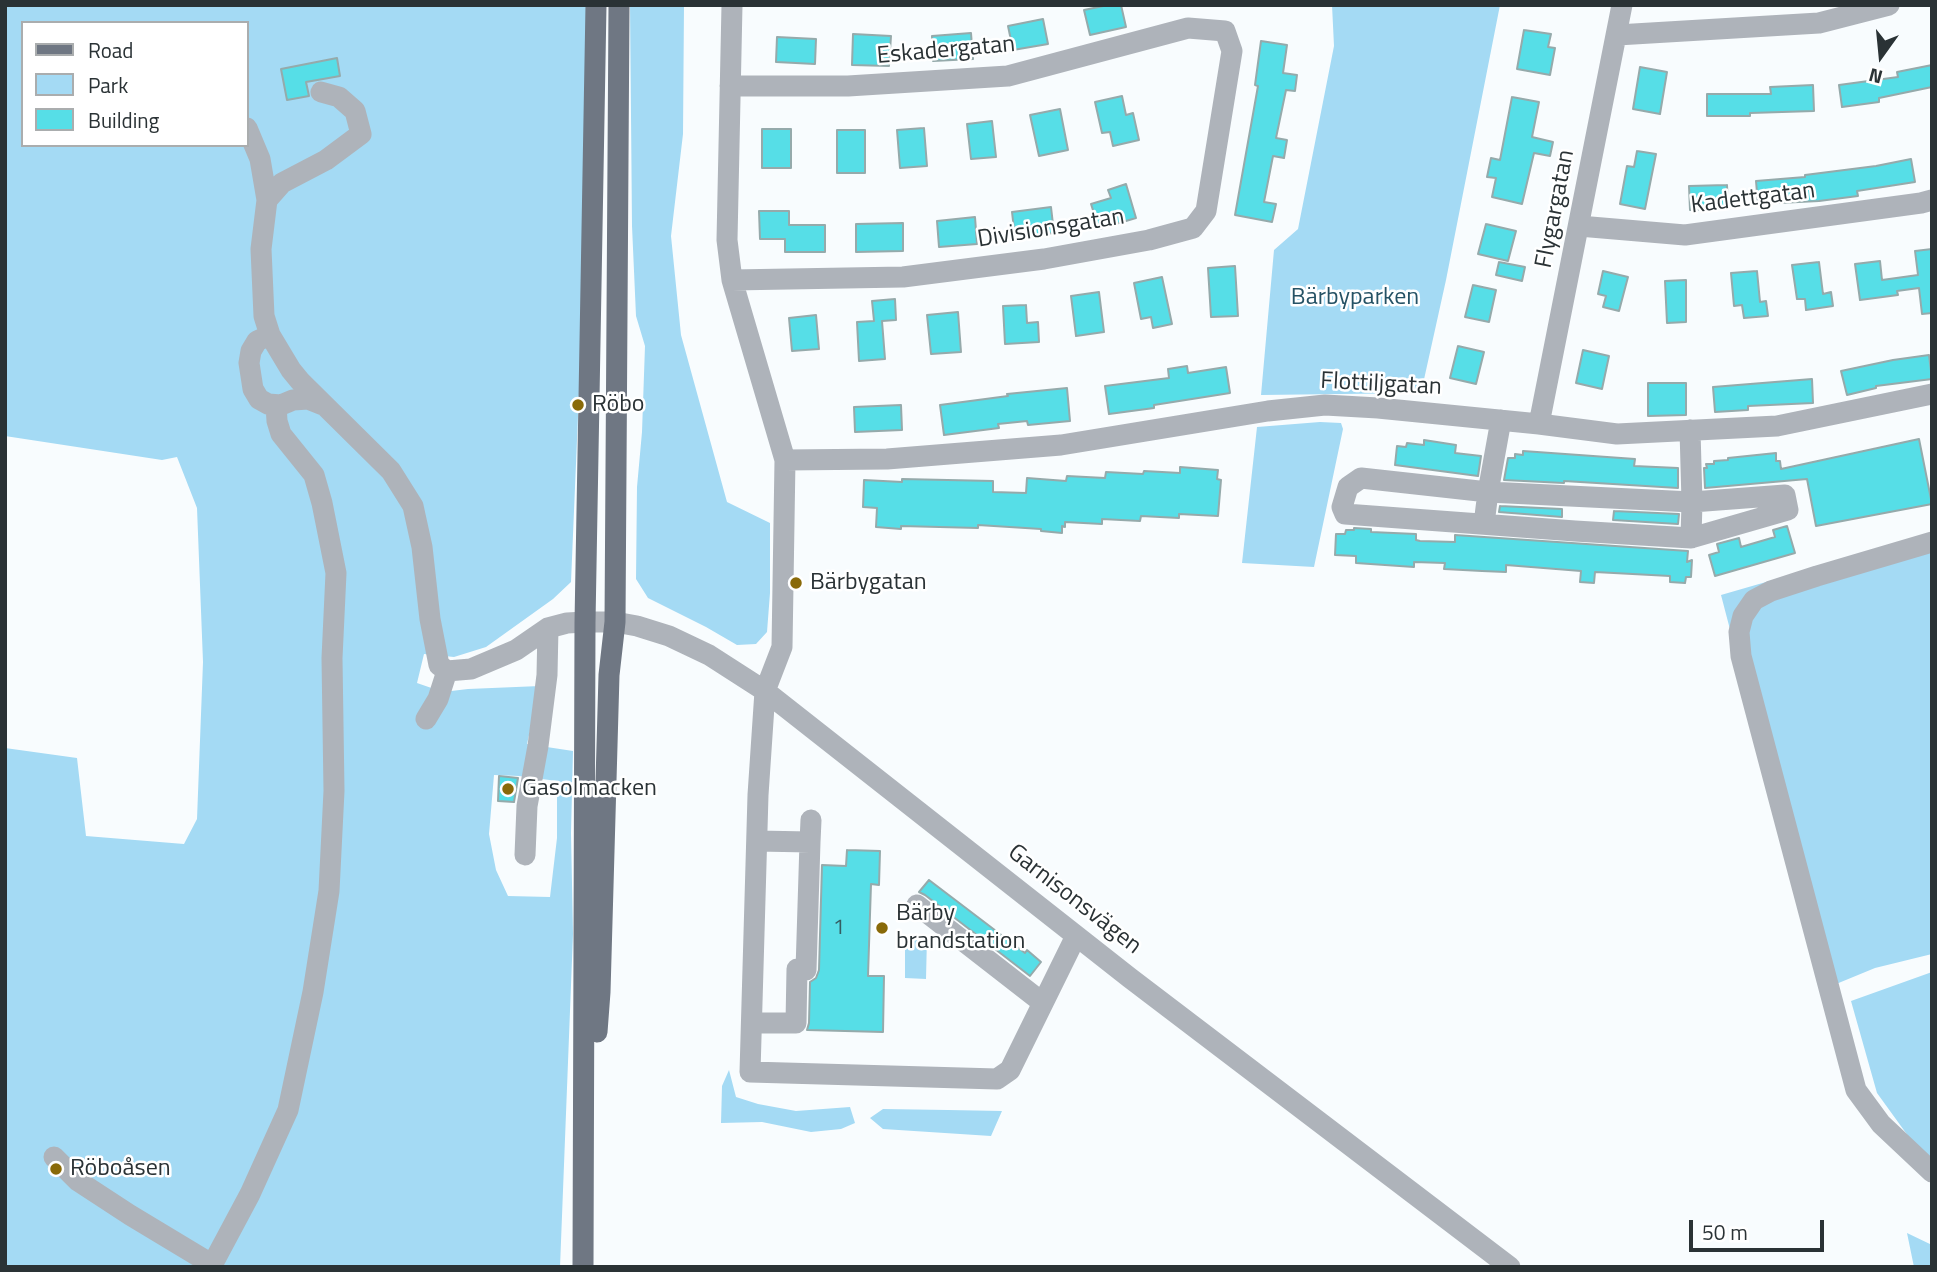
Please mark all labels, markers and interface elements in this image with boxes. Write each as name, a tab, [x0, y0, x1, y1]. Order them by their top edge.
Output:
legend	[21, 21, 248, 147]
north arrow	[1846, 21, 1916, 91]
street label: Eskadergatan	[876, 31, 1016, 71]
text: Road	[88, 34, 133, 66]
text: N	[1865, 61, 1886, 92]
text: Park	[88, 69, 128, 101]
text: Building	[88, 104, 159, 136]
street label: Flygargatan	[1530, 147, 1582, 271]
street label: Kadettgatan	[1689, 177, 1817, 221]
street label: Divisionsgatan	[976, 203, 1126, 255]
park label: Bärbyparken	[1291, 284, 1419, 312]
street label: Flottiljgatan	[1320, 367, 1442, 403]
place label: Röbo	[592, 391, 645, 419]
marker: Röbo	[570, 397, 586, 413]
place label: Bärbygatan	[810, 569, 927, 597]
marker: Bärbygatan	[788, 575, 804, 591]
place label: Gasolmacken	[522, 775, 657, 803]
marker: Gasolmacken	[500, 781, 516, 797]
street label: Garnisonsvägen	[1001, 839, 1147, 961]
place label: Bärby brandstation	[896, 900, 1025, 956]
house number: 1	[833, 916, 845, 942]
marker: Bärby brandstation	[874, 920, 890, 936]
place label: Röboåsen	[70, 1155, 171, 1183]
marker: Röboåsen	[48, 1161, 64, 1177]
scale bar	[1692, 1206, 1827, 1250]
text: 50 m	[1702, 1216, 1748, 1248]

